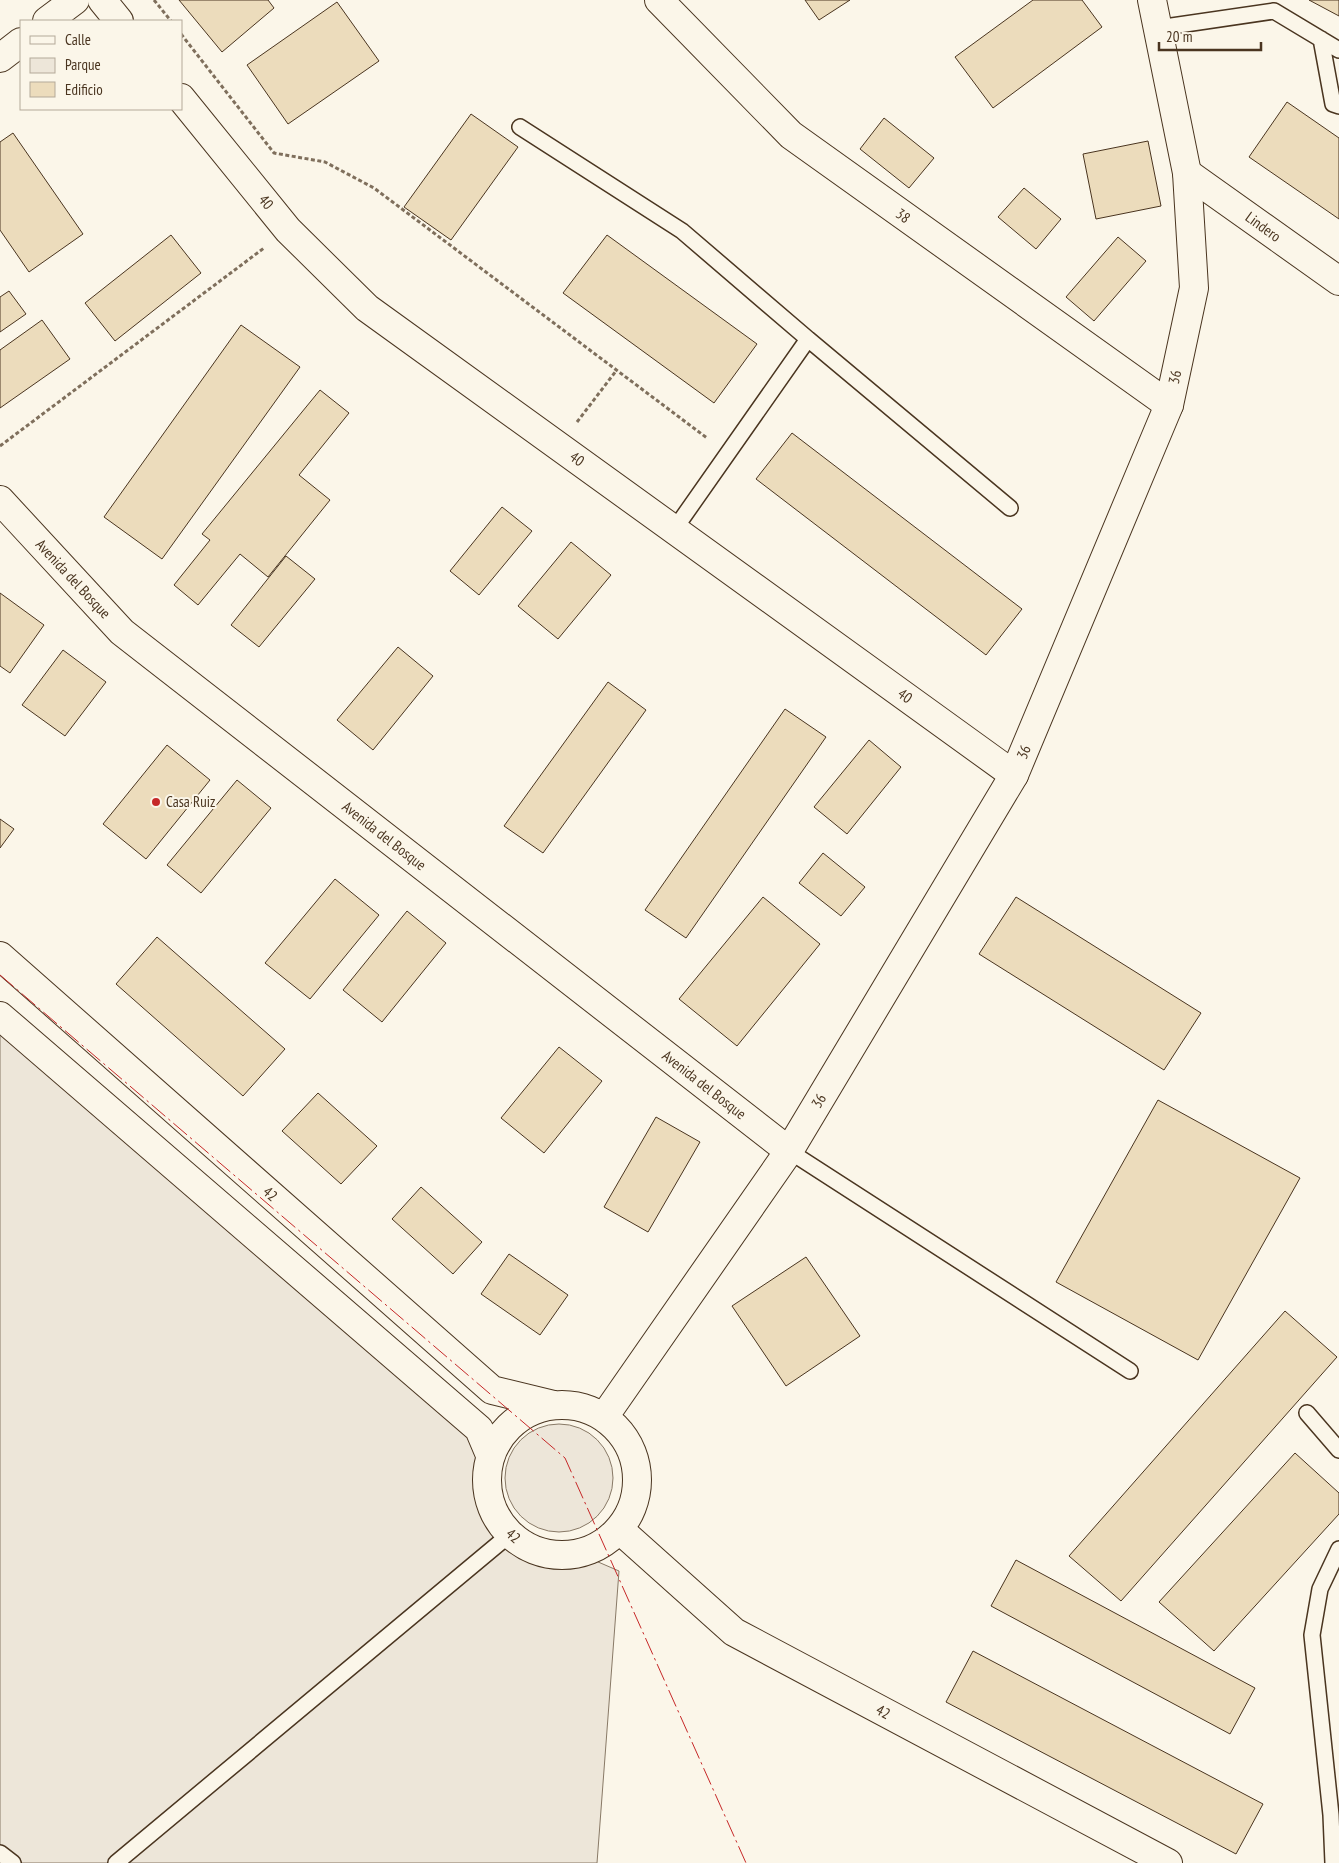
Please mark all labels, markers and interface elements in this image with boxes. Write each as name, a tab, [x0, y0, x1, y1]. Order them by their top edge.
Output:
legend	[20, 20, 182, 110]
scale bar	[1159, 20, 1262, 52]
text: 20 m	[1166, 27, 1192, 46]
text: Calle	[65, 30, 91, 49]
text: Parque	[65, 55, 101, 74]
text: Edificio	[65, 80, 103, 99]
street label: 40	[255, 190, 278, 213]
street label: 38	[892, 204, 914, 227]
street label: Lindero	[1242, 207, 1285, 246]
street label: 36	[1164, 368, 1185, 385]
street label: 40	[566, 447, 589, 470]
street label: Avenida del Bosque	[32, 535, 115, 622]
street label: 40	[894, 684, 917, 707]
street label: 36	[1012, 742, 1035, 762]
place label: Casa Ruiz	[166, 792, 215, 811]
marker: Casa Ruiz	[150, 796, 162, 808]
street label: Avenida del Bosque	[339, 797, 430, 874]
street label: Avenida del Bosque	[659, 1046, 750, 1123]
street label: 36	[807, 1090, 830, 1111]
street label: 42	[259, 1182, 282, 1205]
street label: 42	[502, 1524, 525, 1547]
street label: 42	[873, 1700, 894, 1723]

